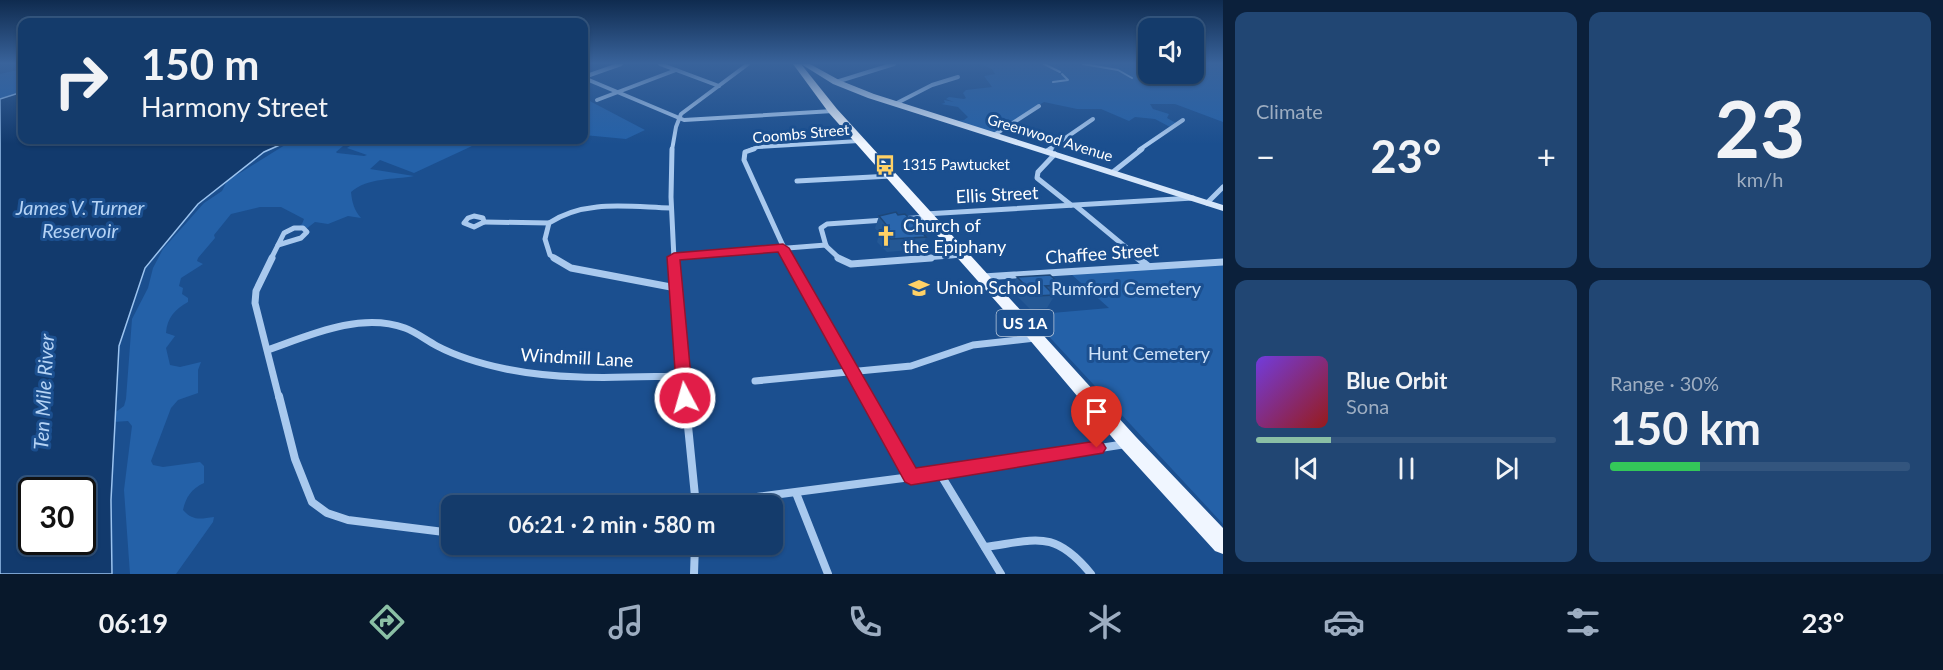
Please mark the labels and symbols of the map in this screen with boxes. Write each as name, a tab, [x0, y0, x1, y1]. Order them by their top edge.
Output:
street label: Greenwood Avenue	[985, 109, 1115, 165]
street label: Coombs Street	[752, 120, 851, 146]
bus stop icon: 1315 Pawtucket	[873, 153, 897, 177]
place label: 1315 Pawtucket	[902, 155, 1011, 173]
street label: Ellis Street	[955, 181, 1039, 207]
water label: James V. Turner Reservoir	[15, 195, 146, 242]
place label: Church of the Epiphany	[903, 214, 1007, 257]
church icon: Church of the Epiphany	[874, 224, 898, 248]
street label: Chaffee Street	[1045, 238, 1160, 268]
school or university icon: Union School	[907, 276, 931, 300]
place label: Union School	[936, 276, 1041, 298]
park label: Rumford Cemetery	[1051, 277, 1202, 299]
road number: US 1A	[996, 310, 1054, 336]
water label: Ten Mile River	[28, 332, 58, 450]
park label: Hunt Cemetery	[1088, 342, 1211, 364]
street label: Windmill Lane	[520, 343, 634, 371]
position arrow	[653, 366, 717, 430]
pin	[1071, 386, 1122, 448]
speed limit sign: 30	[18, 477, 96, 555]

